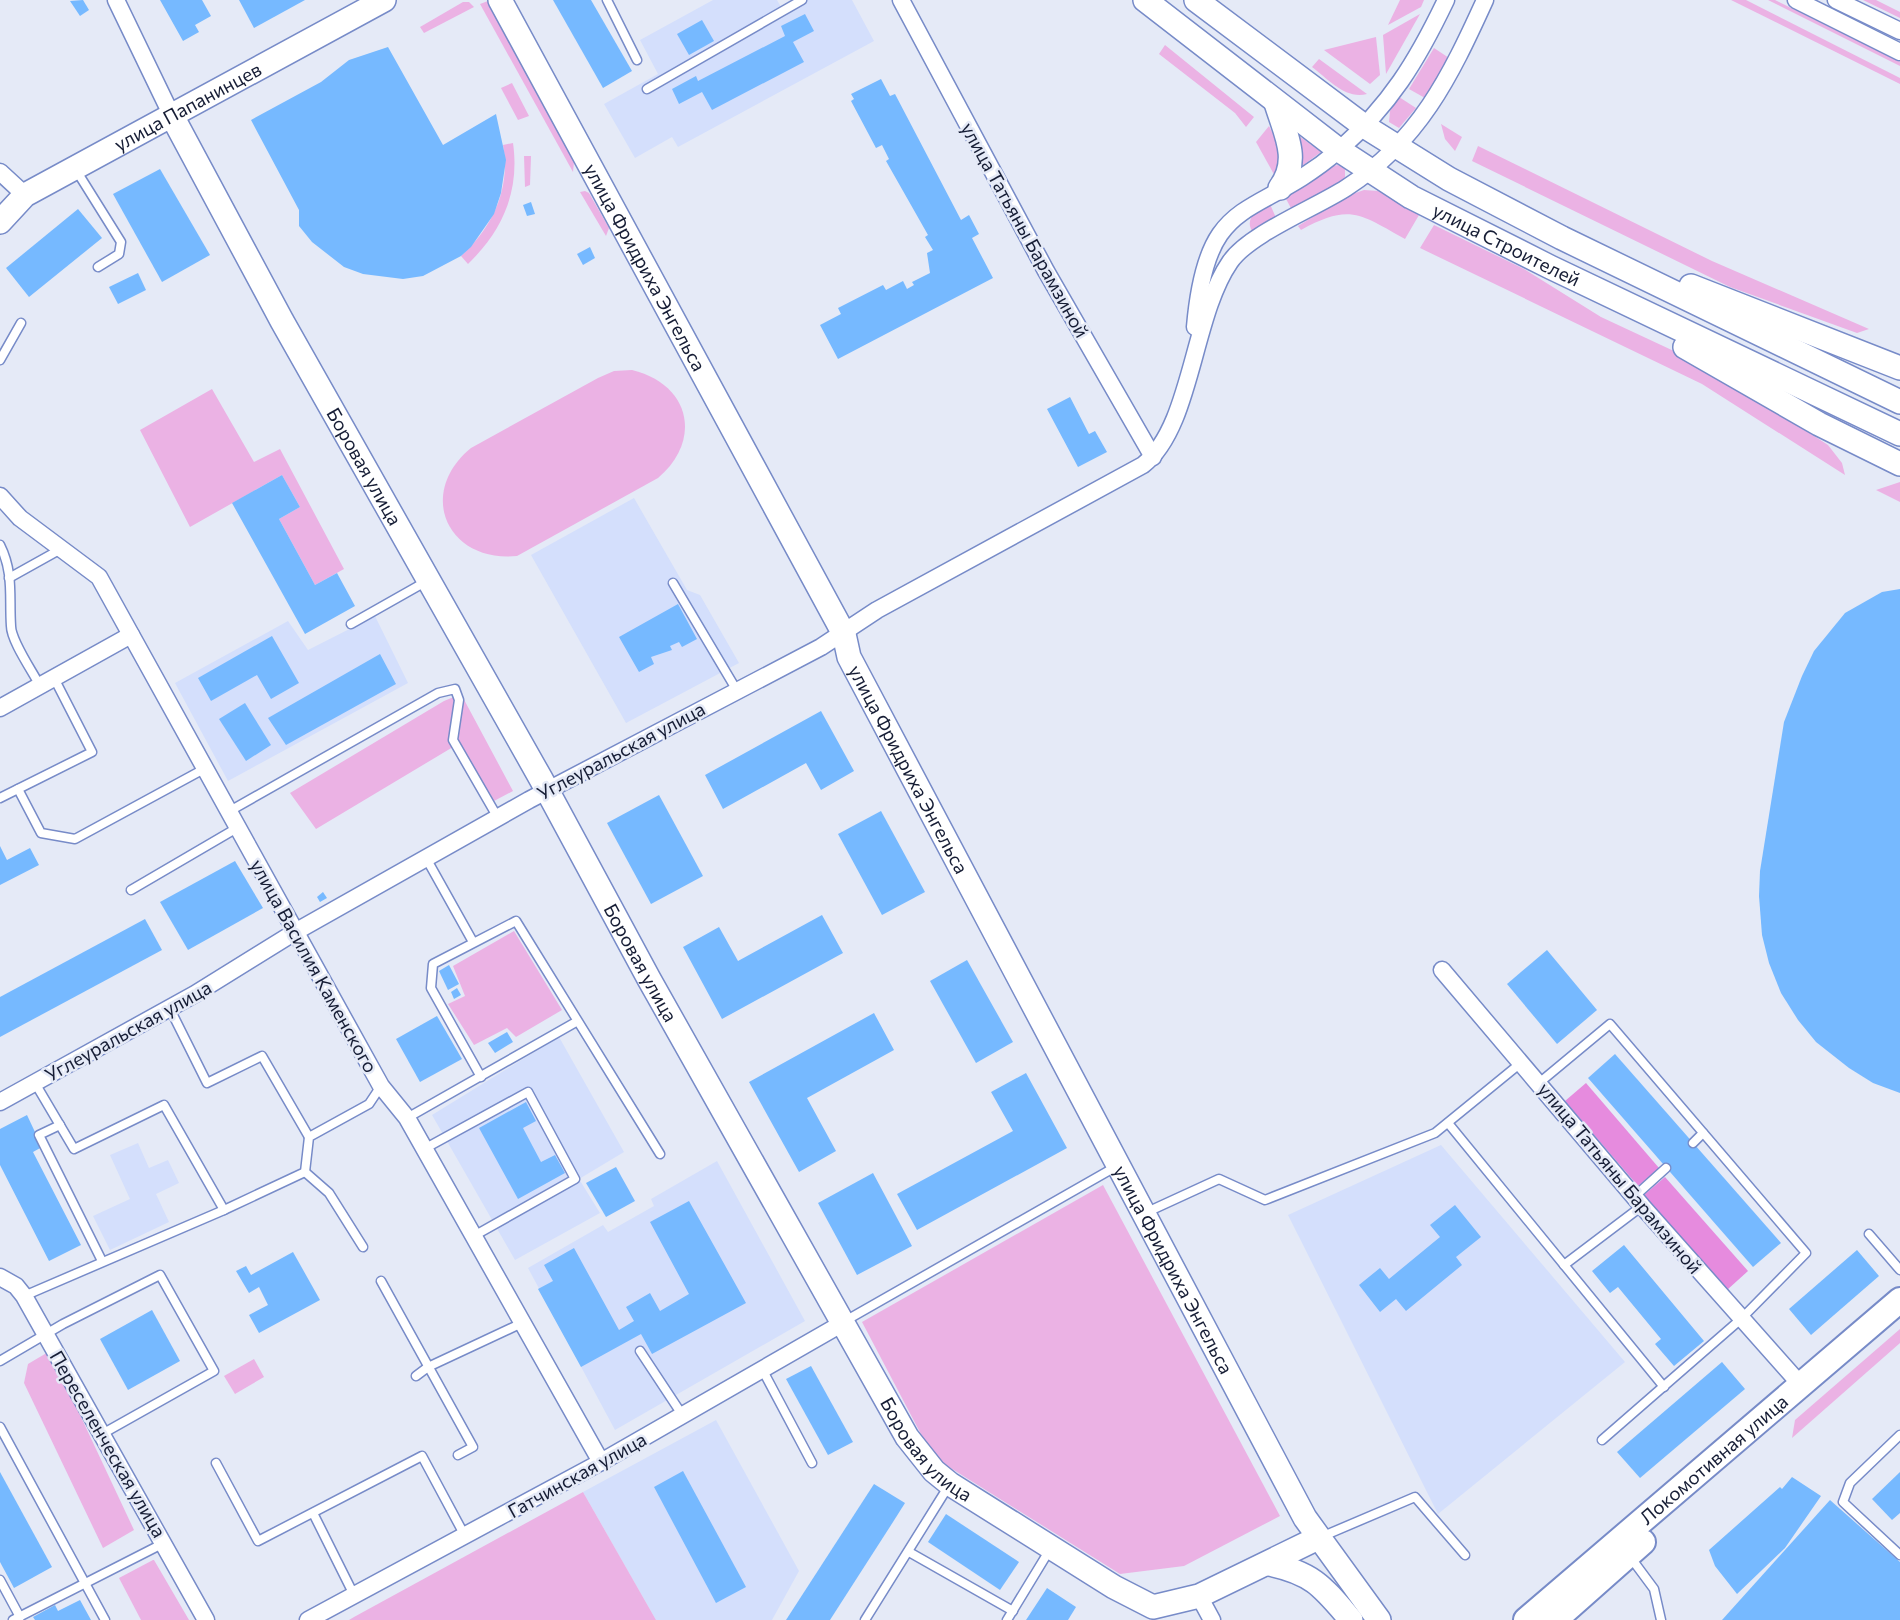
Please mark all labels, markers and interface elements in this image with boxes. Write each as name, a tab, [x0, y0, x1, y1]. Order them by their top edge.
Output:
street label: улица Папанинцев	[110, 57, 265, 155]
street label: улица Татьяны Барамзиной	[957, 118, 1094, 341]
street label: улица Фридриха Энгельса	[580, 159, 711, 375]
street label: улица Строителей	[1429, 198, 1584, 291]
street label: Боровая улица	[322, 403, 407, 529]
street label: улица Фридриха Энгельса	[844, 661, 974, 877]
street label: Углеуральская улица	[533, 697, 709, 805]
street label: улица Василия Каменского	[246, 855, 383, 1076]
street label: Боровая улица	[599, 899, 683, 1026]
street label: Углеуральская улица	[40, 975, 215, 1086]
street label: улица Татьяны Барамзиной	[1534, 1077, 1707, 1278]
street label: улица Фридриха Энгельса	[1109, 1161, 1238, 1378]
street label: Переселенческая улица	[46, 1346, 171, 1541]
street label: Локомотивная улица	[1635, 1389, 1792, 1529]
street label: Боровая улица	[876, 1393, 976, 1506]
street label: Гатчинская улица	[504, 1427, 650, 1522]

